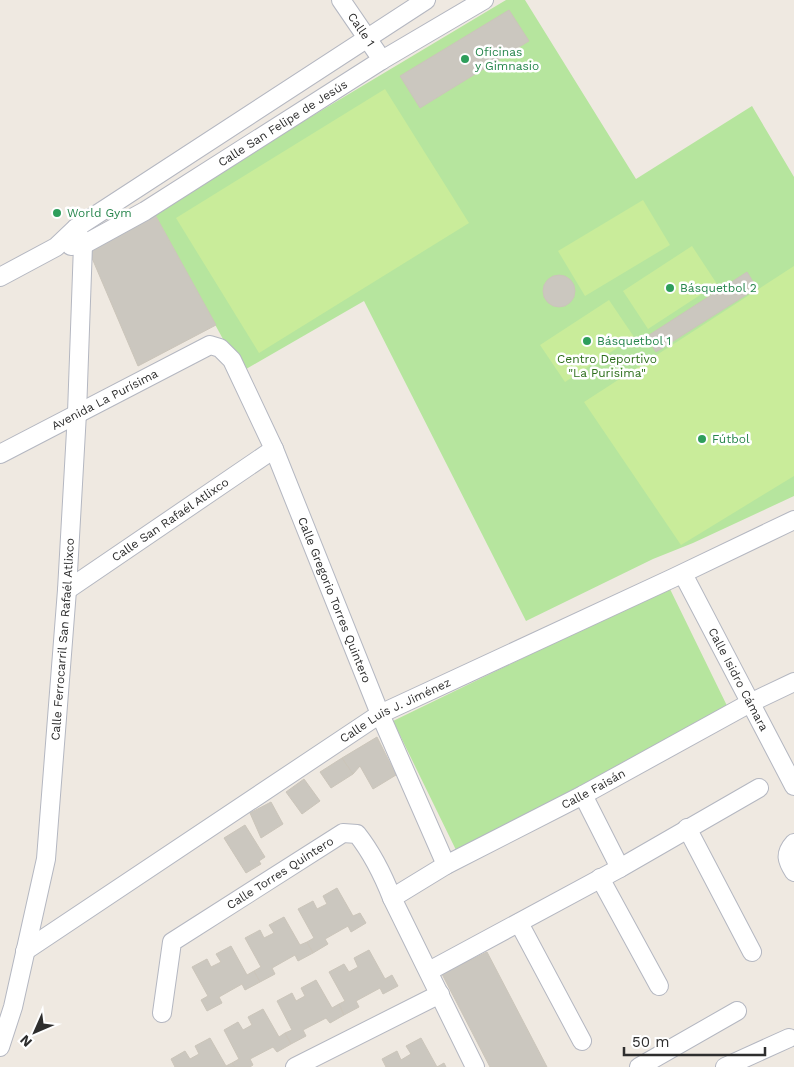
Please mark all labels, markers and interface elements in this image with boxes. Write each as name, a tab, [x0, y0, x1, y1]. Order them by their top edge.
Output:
street label: Calle 1	[345, 10, 378, 49]
place label: Oficinas y Gimnasio	[475, 45, 539, 73]
marker: Oficinas y Gimnasio	[459, 53, 471, 65]
street label: Calle San Felipe de Jesús	[215, 77, 350, 170]
place label: World Gym	[67, 206, 132, 220]
marker: World Gym	[51, 207, 63, 219]
place label: Básquetbol 2	[680, 281, 757, 295]
marker: Básquetbol 2	[664, 282, 676, 294]
place label: Básquetbol 1	[597, 334, 671, 348]
marker: Básquetbol 1	[581, 335, 593, 347]
park label: Centro Deportivo "La Purisima"	[557, 352, 657, 380]
street label: Avenida La Purísima	[49, 366, 160, 433]
place label: Fútbol	[712, 432, 750, 446]
marker: Fútbol	[696, 433, 708, 445]
street label: Calle San Rafaél Atlixco	[109, 475, 232, 564]
street label: Calle Gregorio Torres Quintero	[295, 515, 374, 685]
street label: Calle Ferrocarril San Rafaél Atlixco	[48, 538, 77, 741]
street label: Calle Isidro Cámara	[705, 625, 771, 734]
street label: Calle Luis J. Jiménez	[337, 675, 453, 746]
street label: Calle Faisán	[559, 766, 628, 812]
street label: Calle Torres Quintero	[224, 834, 336, 912]
north arrow	[10, 1007, 60, 1057]
scale bar	[624, 1024, 765, 1056]
text: N	[16, 1032, 35, 1051]
text: 50 m	[632, 1033, 669, 1051]

